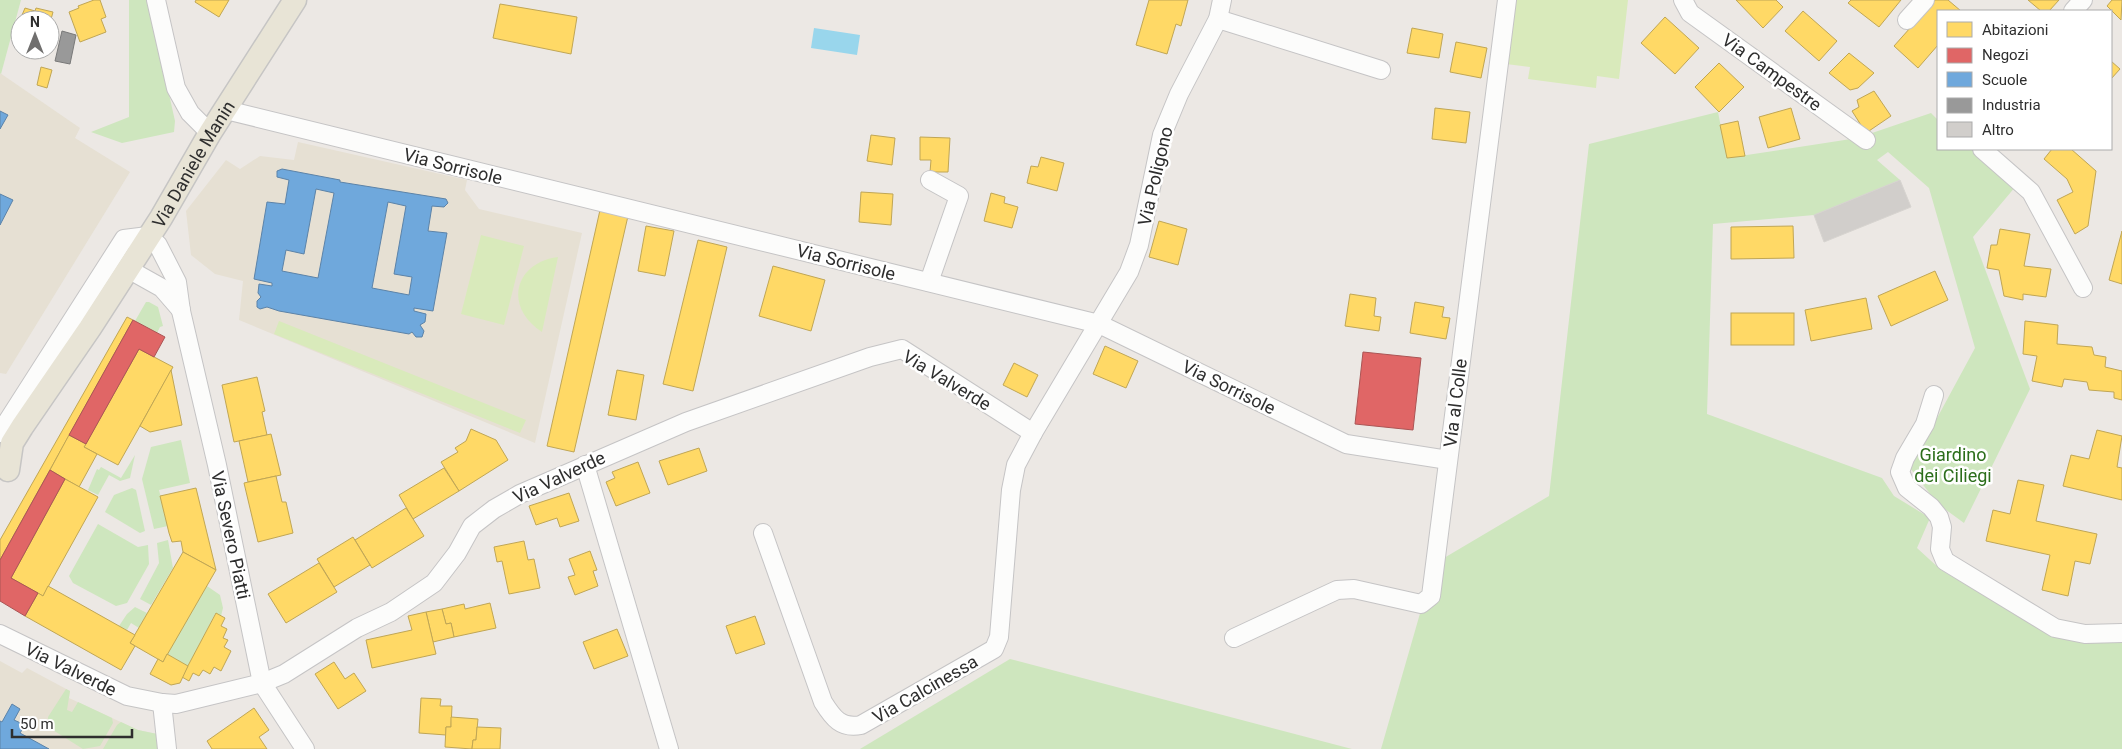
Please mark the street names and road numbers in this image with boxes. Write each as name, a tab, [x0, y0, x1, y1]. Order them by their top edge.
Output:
street label: Via Campestre	[1718, 29, 1826, 115]
street label: Via Daniele Manin	[147, 96, 239, 231]
street label: Via Poligono	[1133, 124, 1177, 228]
street label: Via Sorrisole	[401, 144, 505, 188]
street label: Via Sorrisole	[794, 240, 898, 284]
street label: Via Valverde	[899, 345, 995, 415]
street label: Via Sorrisole	[1179, 355, 1279, 419]
street label: Via al Colle	[1439, 358, 1471, 448]
street label: Via Valverde	[510, 447, 608, 507]
street label: Via Severo Piatti	[207, 469, 255, 601]
street label: Via Valverde	[22, 638, 120, 700]
street label: Via Calcinessa	[869, 650, 981, 728]

